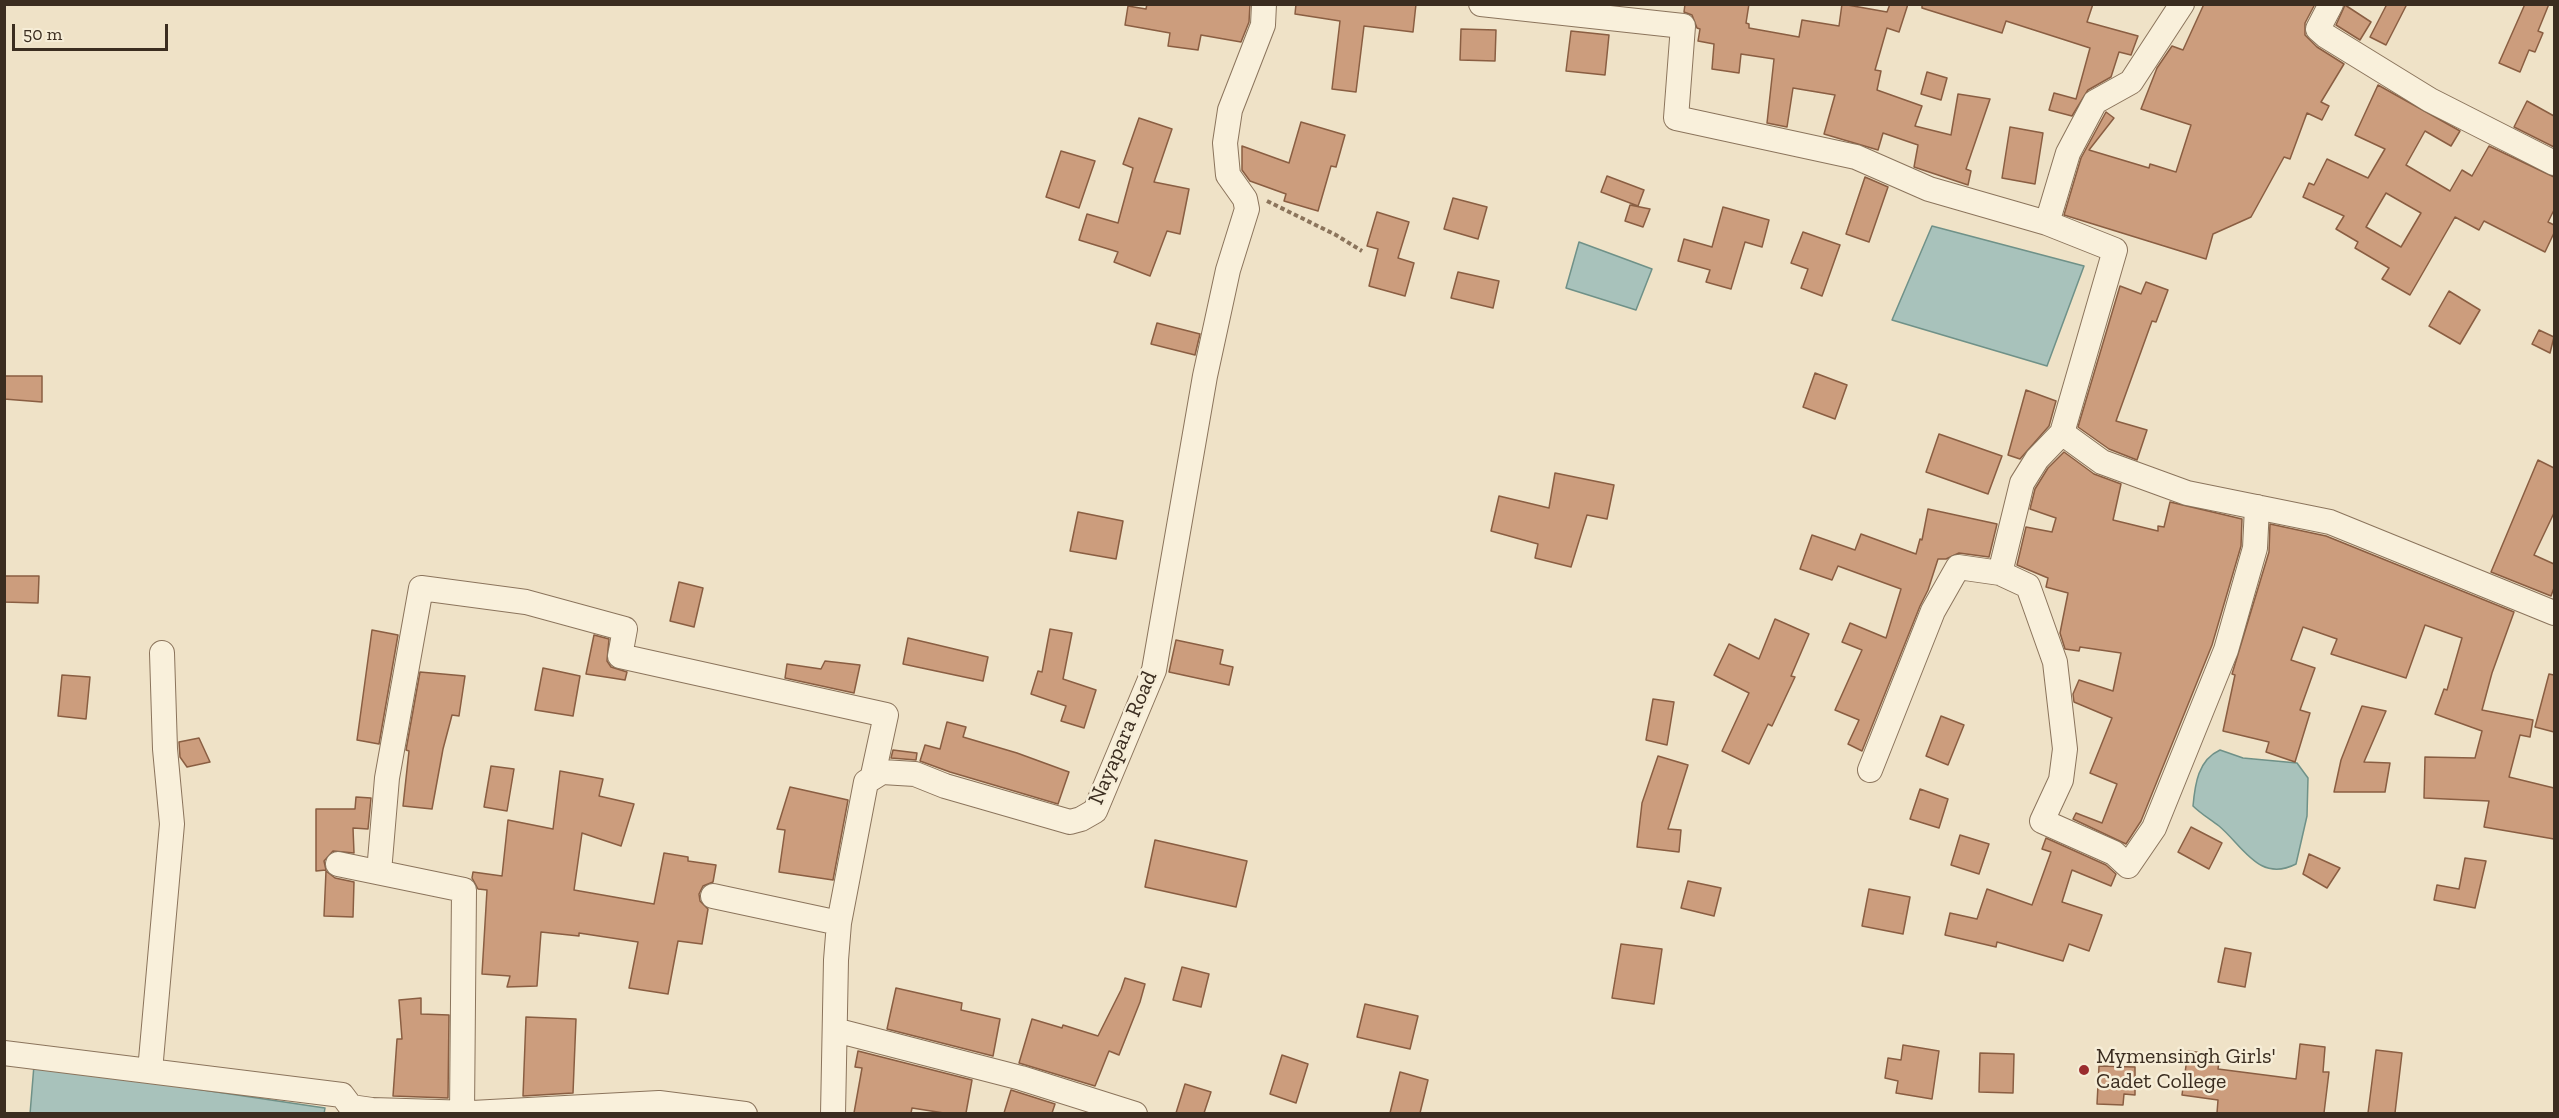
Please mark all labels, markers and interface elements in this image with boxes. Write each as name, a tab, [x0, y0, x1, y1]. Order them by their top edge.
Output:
scale bar	[15, 12, 171, 50]
text: 50 m	[23, 23, 62, 45]
street label: Nayapara Road	[1083, 667, 1163, 809]
place label: Mymensingh Girls' Cadet College	[2096, 1044, 2276, 1096]
marker: Mymensingh Girls' Cadet College	[2077, 1063, 2091, 1077]

